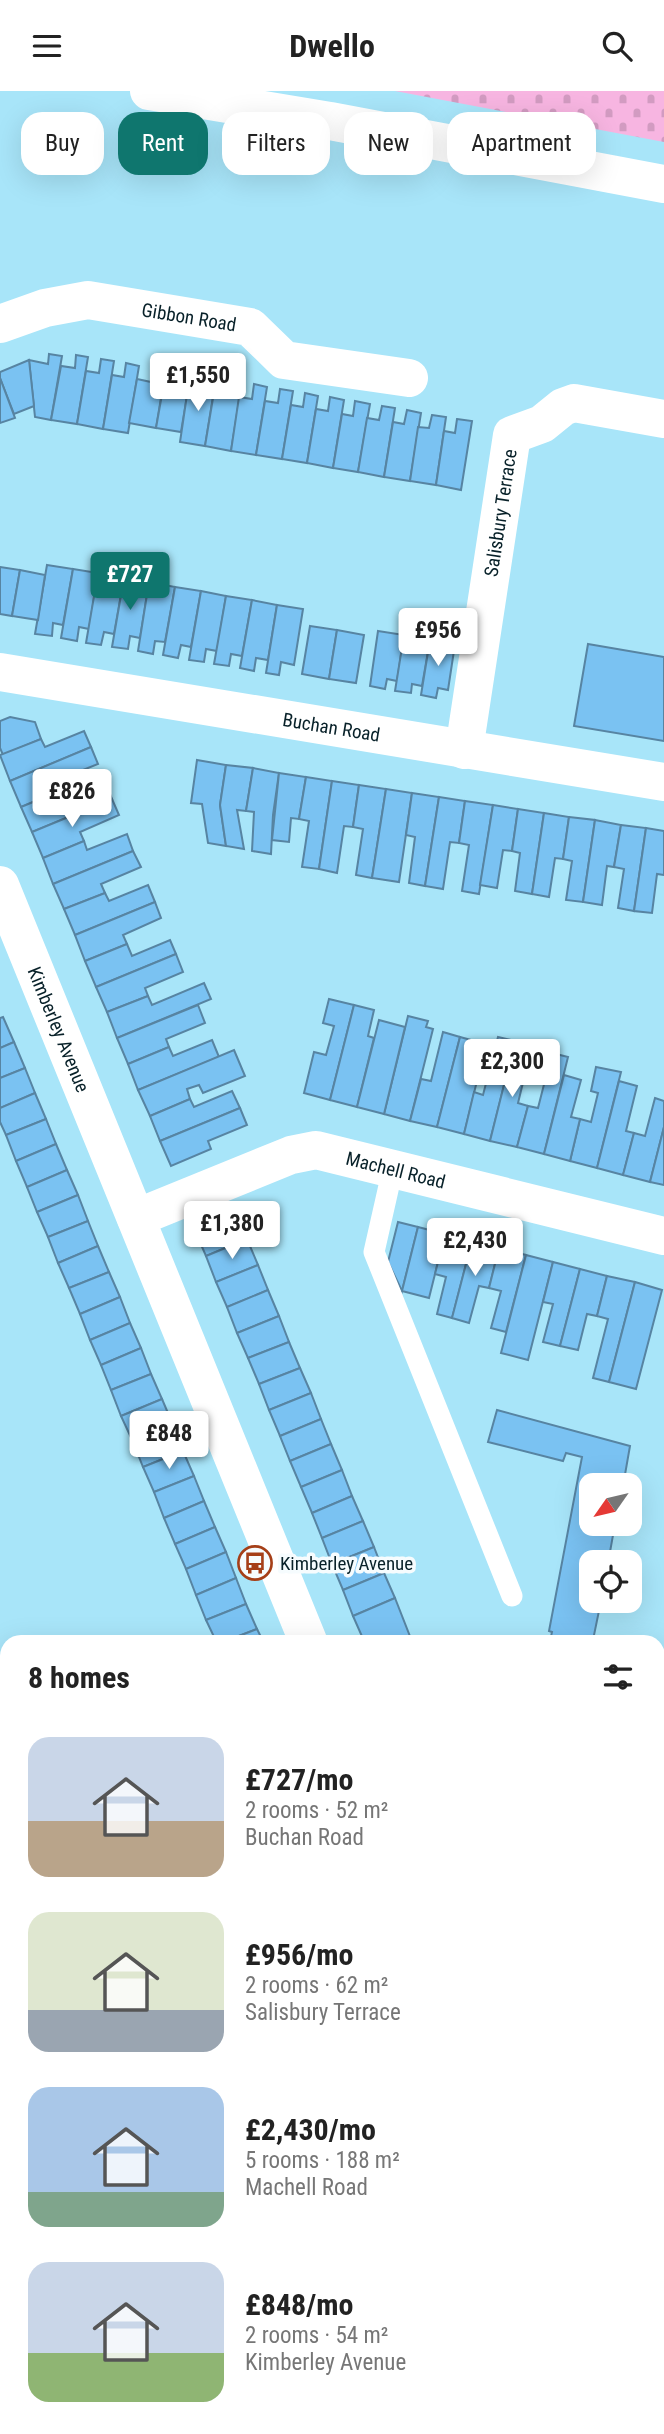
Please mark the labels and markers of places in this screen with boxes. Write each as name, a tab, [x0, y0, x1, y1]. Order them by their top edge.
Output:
pin: £1,550	[141, 353, 255, 413]
pin: £727	[89, 553, 171, 612]
pin: £956	[397, 609, 479, 668]
pin: £826	[31, 769, 113, 829]
pin: £2,300	[455, 1039, 569, 1099]
pin: £1,380	[175, 1201, 289, 1261]
pin: £2,430	[418, 1219, 532, 1278]
pin: £848	[128, 1411, 210, 1471]
bus stop icon: Kimberley Avenue	[236, 1544, 274, 1582]
place label: Kimberley Avenue	[280, 1552, 413, 1575]

